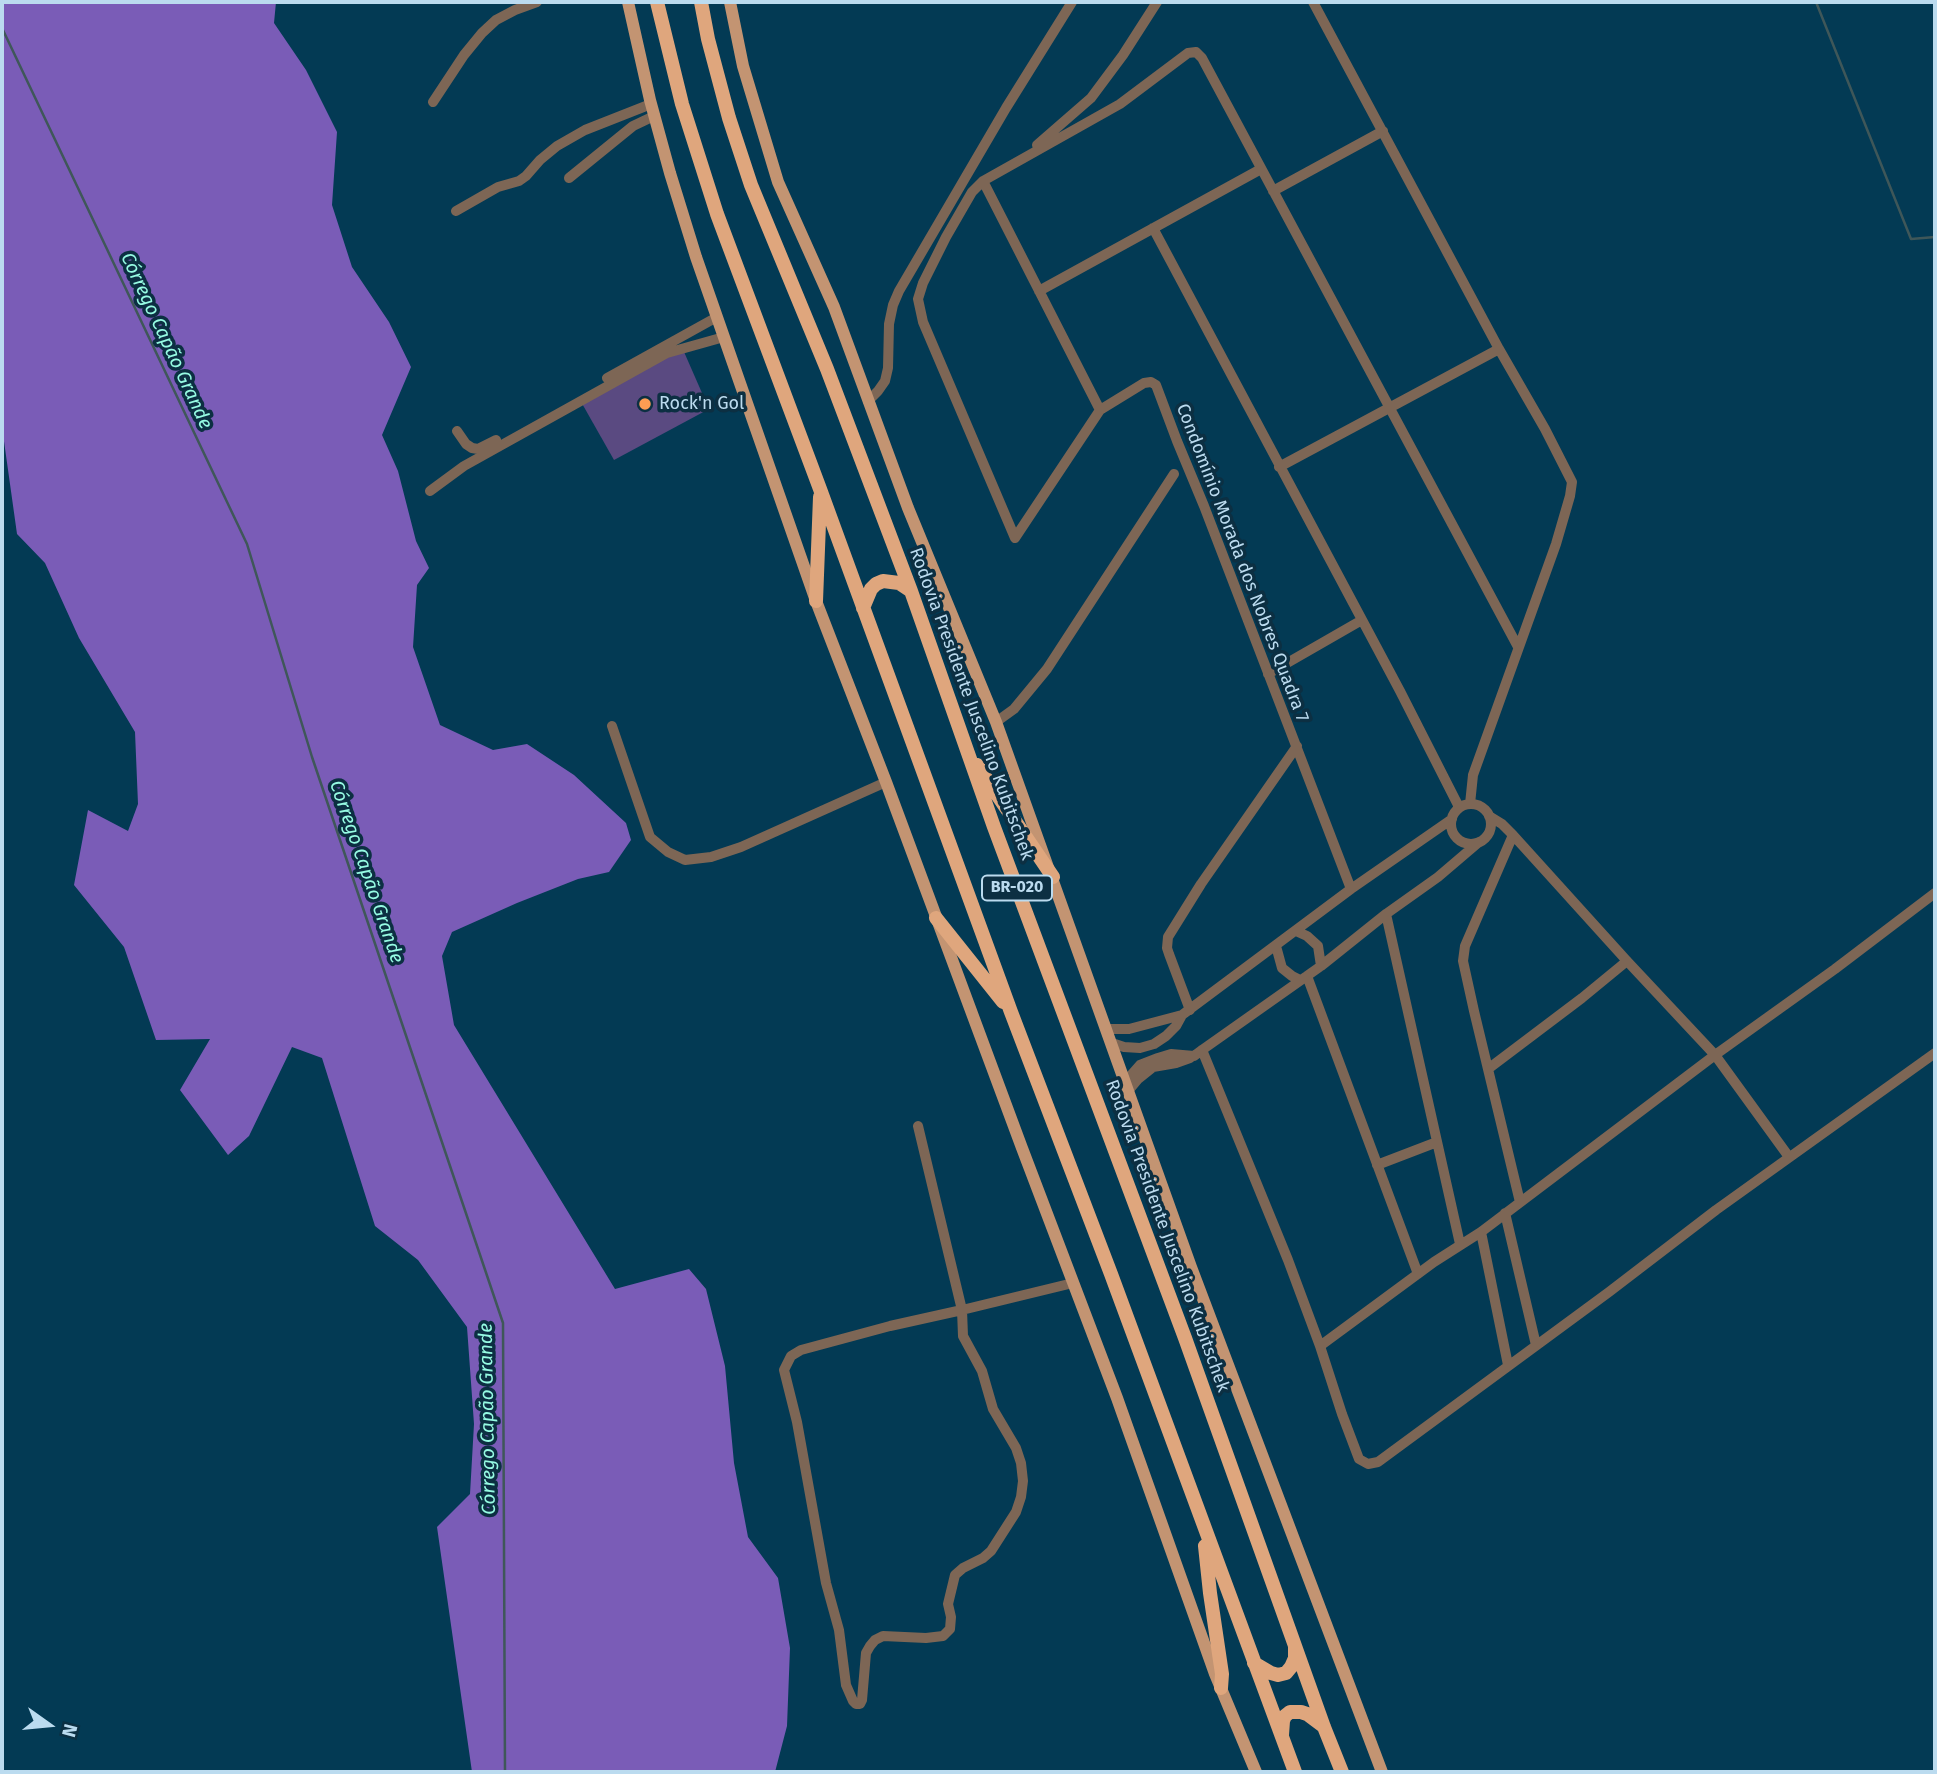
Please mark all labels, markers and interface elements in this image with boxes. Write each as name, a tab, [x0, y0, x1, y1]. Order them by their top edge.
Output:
water label: Córrego Capão Grande	[115, 249, 217, 433]
place label: Rock'n Gol	[659, 393, 744, 415]
marker: Rock'n Gol	[637, 396, 653, 412]
street label: Condomínio Morada dos Nobres Quadra 7	[1171, 401, 1313, 725]
street label: Rodovia Presidente Juscelino Kubitschek	[904, 545, 1038, 863]
water label: Córrego Capão Grande	[324, 778, 408, 966]
road number: BR-020	[982, 876, 1052, 900]
street label: Rodovia Presidente Juscelino Kubitschek	[1100, 1077, 1234, 1395]
water label: Córrego Capão Grande	[475, 1323, 501, 1515]
north arrow	[14, 1690, 84, 1760]
text: N	[57, 1721, 83, 1740]

